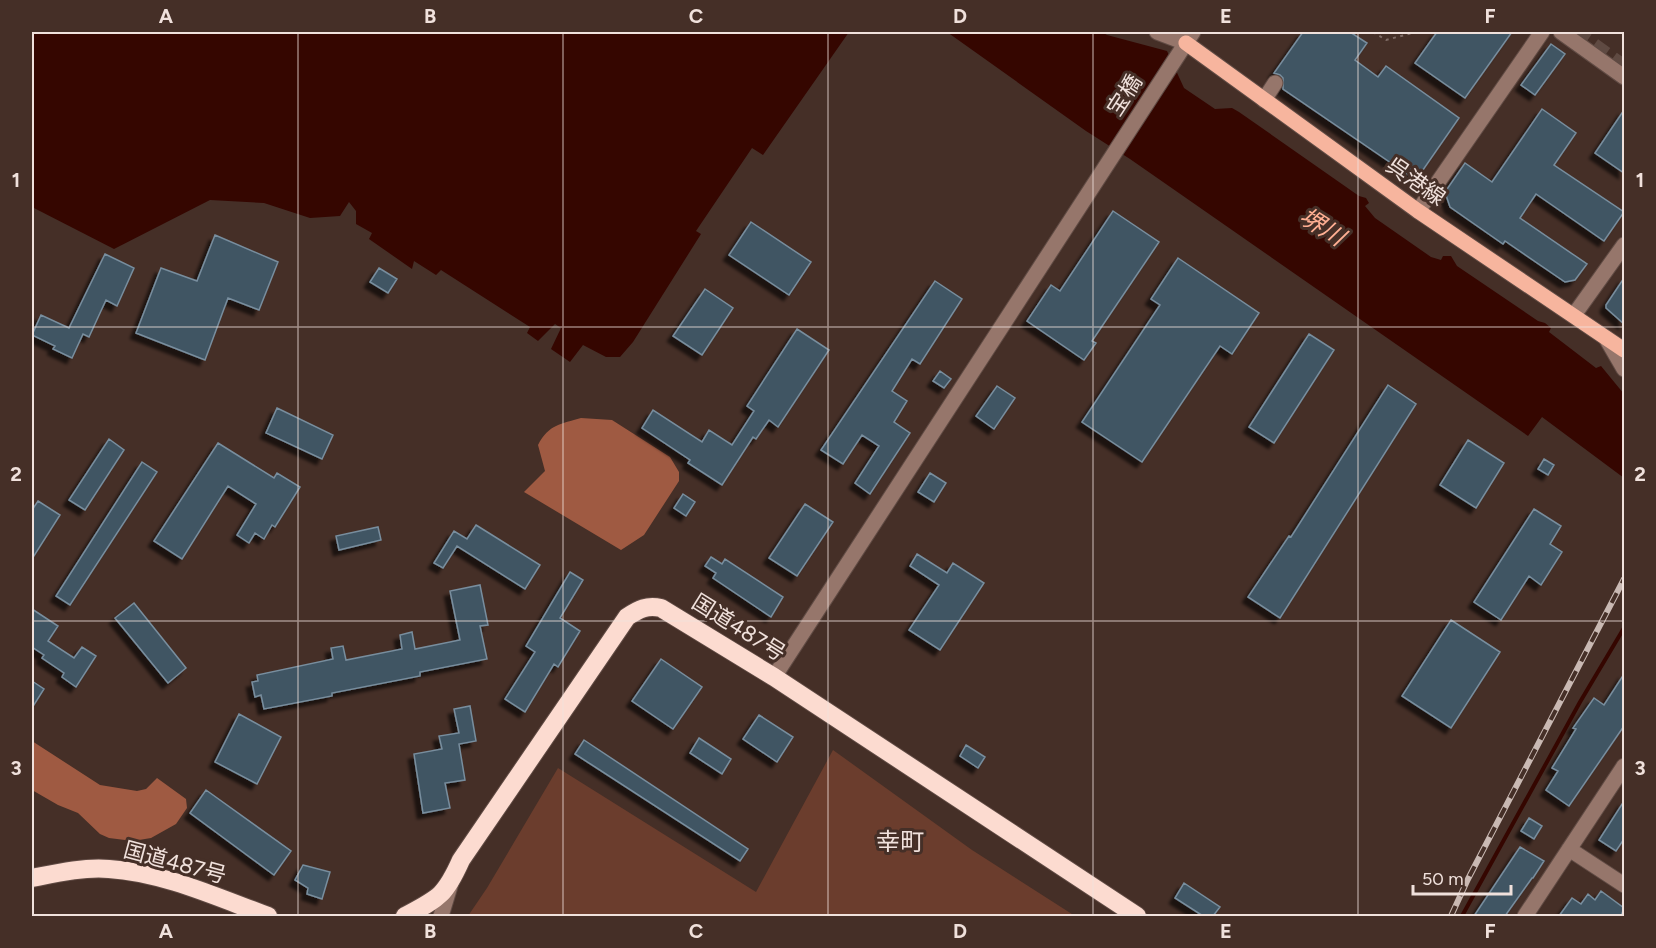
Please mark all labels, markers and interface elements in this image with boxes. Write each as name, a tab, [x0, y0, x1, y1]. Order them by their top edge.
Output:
text: A	[159, 4, 174, 28]
text: B	[424, 4, 436, 28]
text: C	[689, 4, 703, 28]
text: D	[953, 4, 967, 28]
text: E	[1220, 4, 1232, 28]
text: F	[1484, 4, 1496, 28]
street label: 宝橋	[1101, 69, 1148, 121]
street label: 呉港線	[1381, 151, 1450, 211]
text: 1	[12, 168, 20, 192]
text: 1	[1636, 168, 1644, 192]
water label: 堺川	[1294, 202, 1353, 253]
text: 2	[10, 462, 22, 486]
text: 2	[1634, 462, 1646, 486]
street label: 国道487号	[687, 588, 790, 667]
text: 3	[10, 756, 22, 780]
text: 3	[1634, 756, 1646, 780]
district label: 幸町	[876, 827, 924, 856]
street label: 国道487号	[121, 836, 229, 889]
scale bar	[1413, 858, 1510, 896]
text: 50 m	[1422, 868, 1464, 890]
text: A	[159, 919, 174, 943]
text: B	[424, 919, 436, 943]
text: C	[689, 919, 703, 943]
text: D	[953, 919, 967, 943]
text: E	[1220, 919, 1232, 943]
text: F	[1484, 919, 1496, 943]

